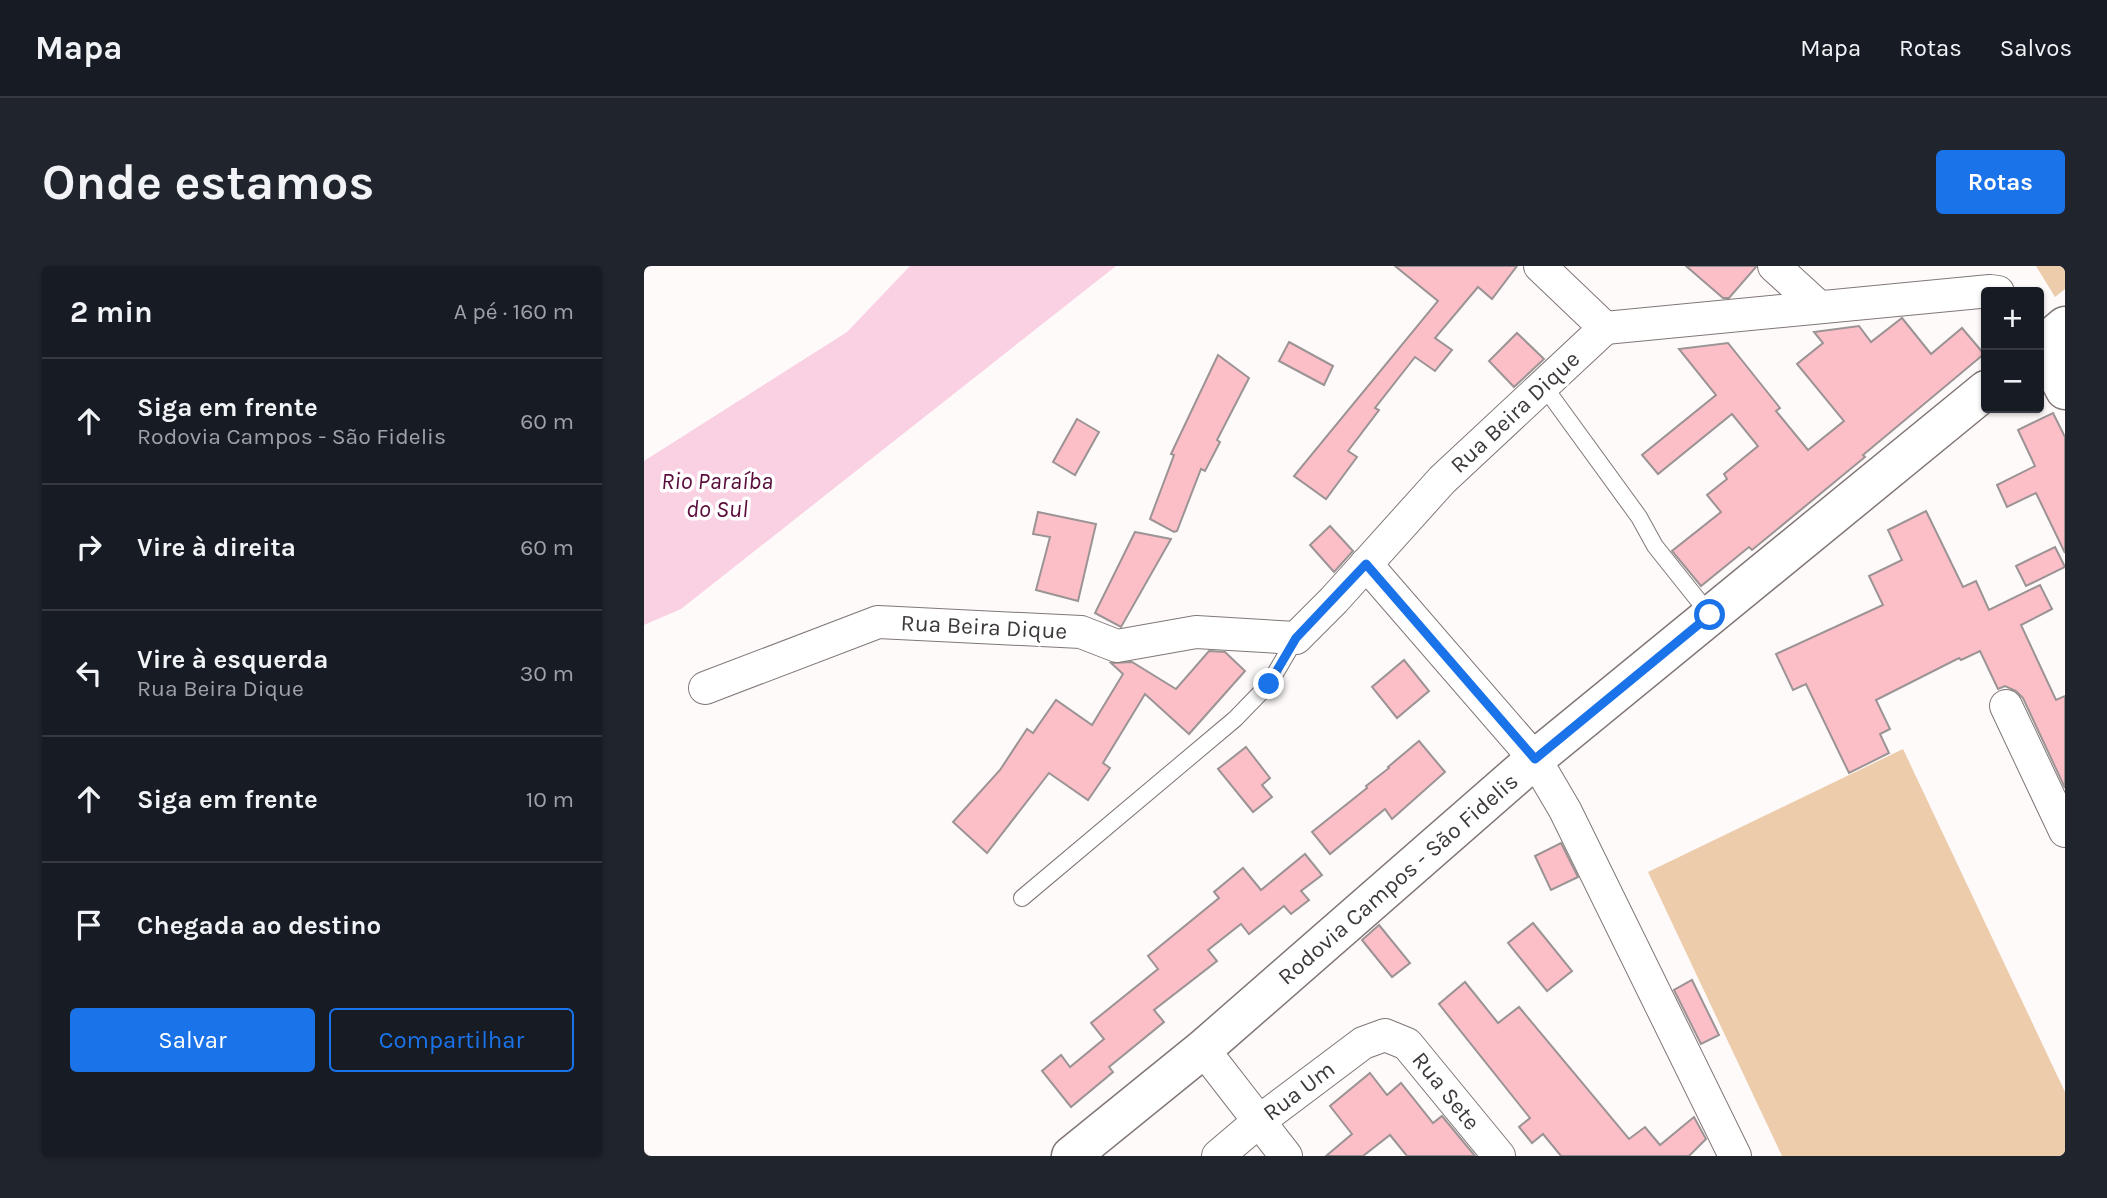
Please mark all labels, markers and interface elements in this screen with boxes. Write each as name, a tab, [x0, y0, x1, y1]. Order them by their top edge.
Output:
text: Mapa	[35, 29, 123, 67]
text: Mapa	[1800, 34, 1861, 62]
text: Rotas	[1899, 34, 1962, 62]
text: Salvos	[2000, 34, 2072, 62]
button: Rotas	[1936, 150, 2065, 214]
text: Onde estamos	[42, 154, 374, 211]
map controls	[1981, 287, 2044, 413]
button: +	[1981, 287, 2044, 350]
text: 2 min	[70, 294, 153, 330]
text: A pé · 160 m	[454, 298, 574, 325]
street label: Rua Beira Dique	[1445, 345, 1585, 479]
button: −	[1981, 350, 2044, 413]
text: Siga em frente	[137, 392, 318, 423]
icon: ahead	[70, 402, 108, 440]
text: 60 m	[520, 408, 574, 435]
text: Rodovia Campos - São Fidelis	[137, 423, 446, 450]
water label: Rio Paraíba do Sul	[661, 467, 773, 523]
icon: right	[70, 528, 108, 566]
text: Vire à direita	[137, 532, 296, 563]
text: 60 m	[520, 534, 574, 561]
route start	[1694, 599, 1725, 630]
street label: Rua Beira Dique	[900, 609, 1068, 645]
text: Vire à esquerda	[137, 644, 328, 675]
icon: left	[70, 654, 108, 692]
text: 30 m	[520, 660, 574, 687]
route end	[1253, 668, 1284, 699]
text: Rua Beira Dique	[137, 675, 304, 702]
street label: Rodovia Campos - São Fidelis	[1273, 767, 1523, 991]
icon: ahead	[70, 780, 108, 818]
text: Siga em frente	[137, 784, 318, 815]
text: 10 m	[526, 786, 574, 813]
icon: arrive	[70, 906, 108, 944]
text: Chegada ao destino	[137, 910, 381, 941]
button: Salvar	[70, 1008, 315, 1072]
button: Compartilhar	[329, 1008, 574, 1072]
street label: Rua Sete	[1406, 1047, 1486, 1135]
street label: Rua Um	[1258, 1055, 1340, 1127]

